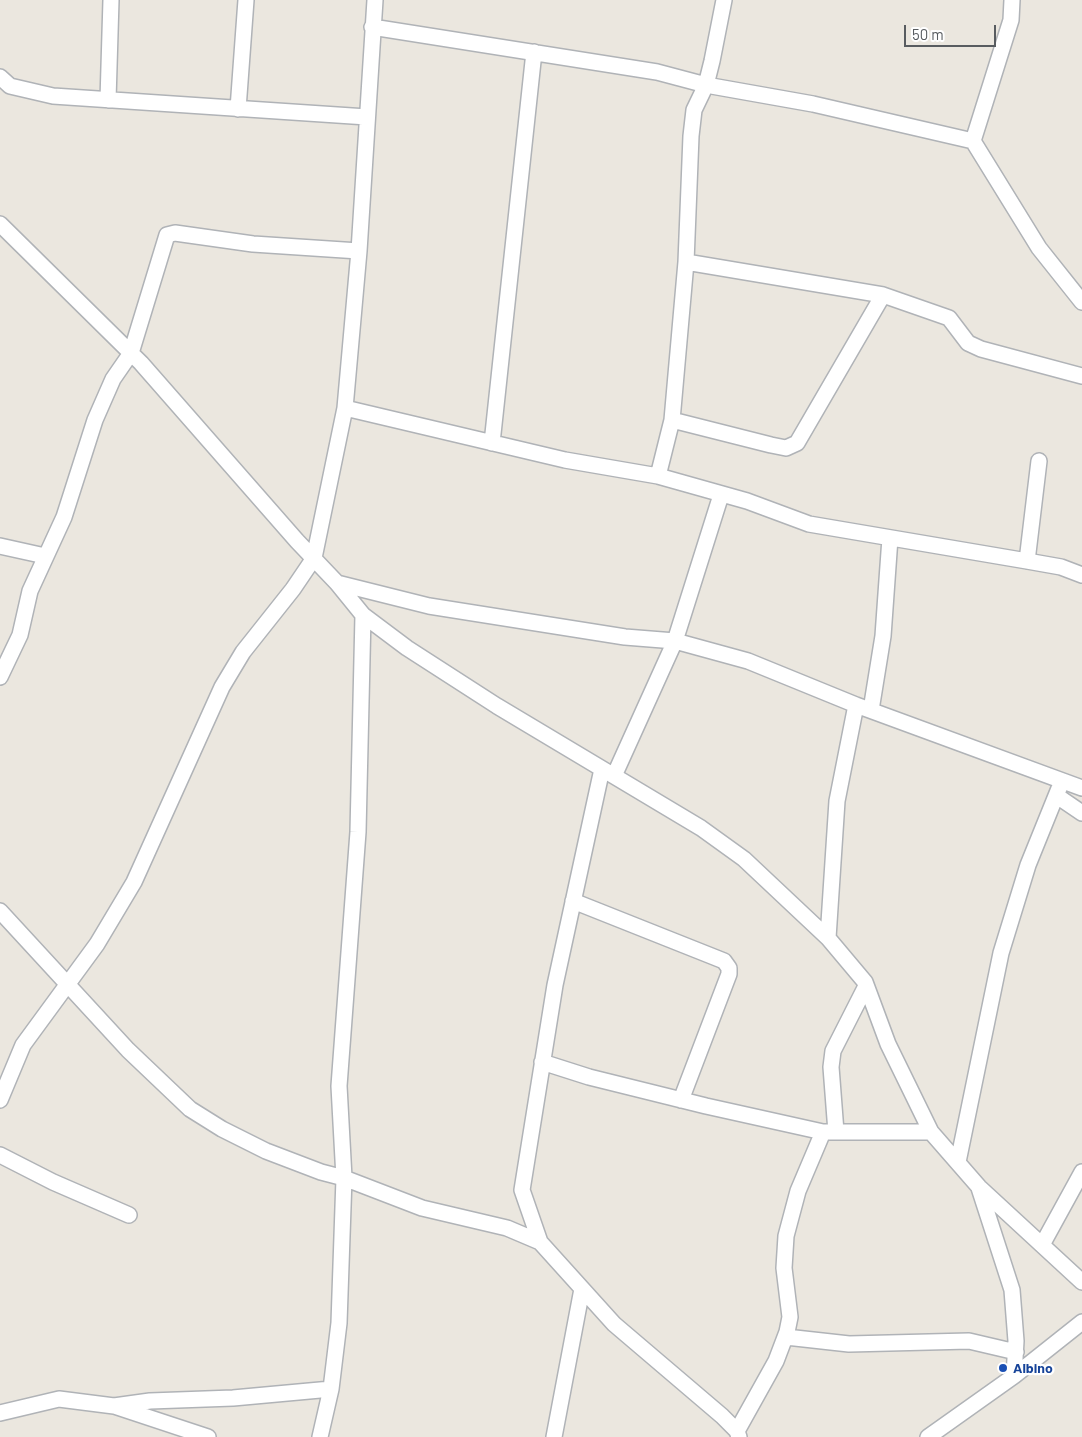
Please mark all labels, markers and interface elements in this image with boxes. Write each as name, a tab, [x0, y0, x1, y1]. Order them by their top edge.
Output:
scale bar	[907, 15, 1000, 47]
text: 50 m	[912, 25, 944, 43]
place label: Albino	[1013, 1360, 1053, 1376]
marker: Albino	[997, 1362, 1009, 1374]

